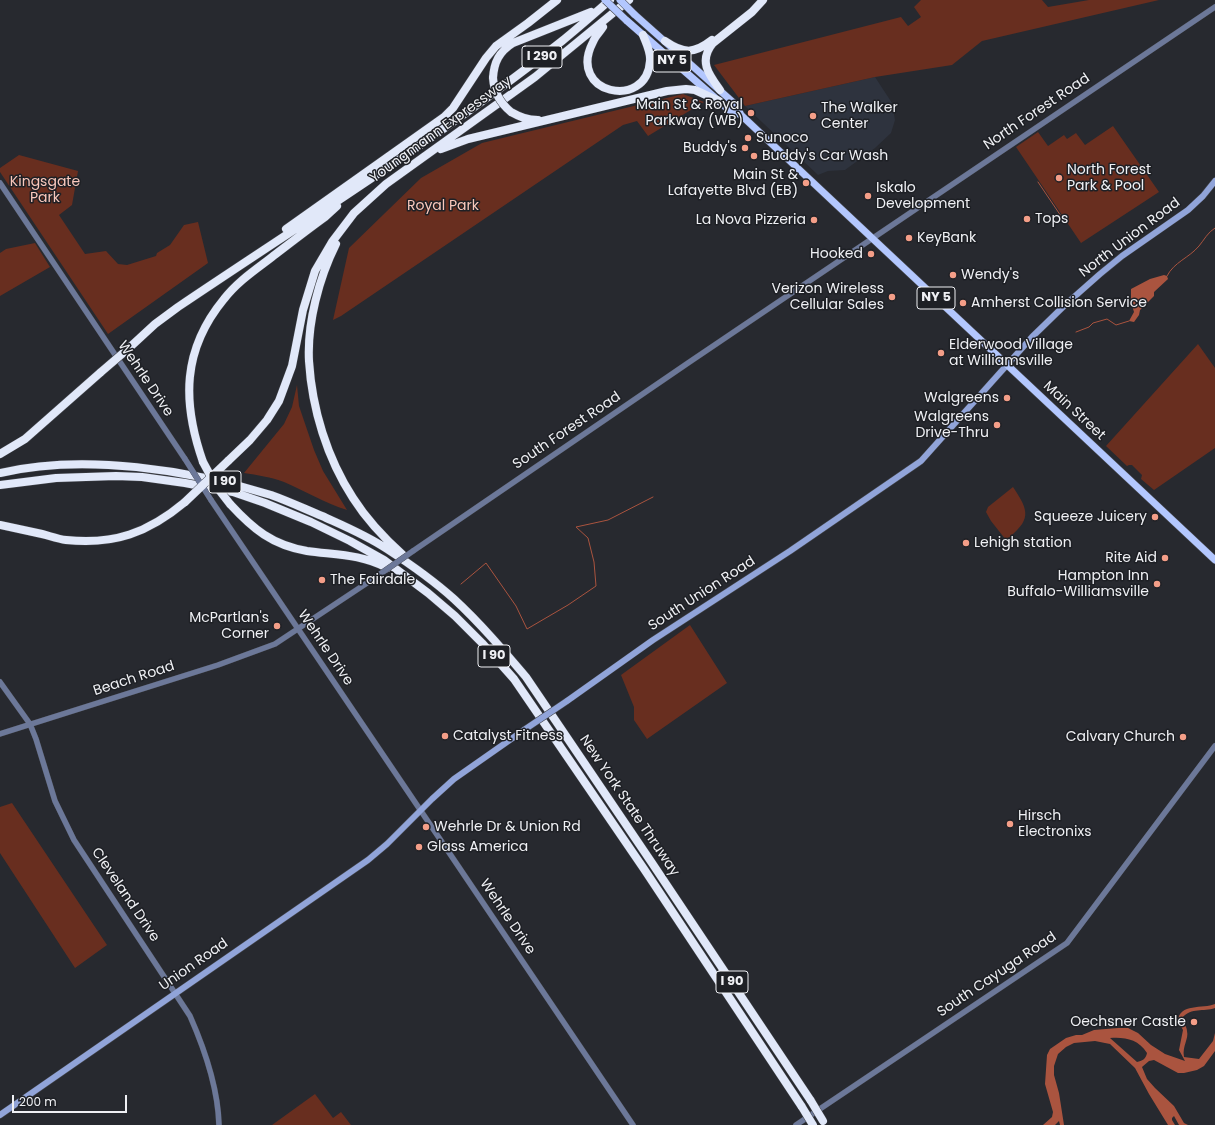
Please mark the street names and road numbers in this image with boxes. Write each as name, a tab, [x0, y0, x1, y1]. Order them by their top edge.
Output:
road number: I 290	[522, 46, 562, 68]
road number: NY 5	[653, 50, 691, 72]
street label: North Forest Road	[981, 70, 1093, 154]
street label: Youngmann Expressway	[367, 73, 515, 187]
street label: North Union Road	[1076, 195, 1184, 281]
road number: NY 5	[917, 287, 955, 309]
street label: Wehrle Drive	[114, 338, 176, 420]
street label: Main Street	[1040, 378, 1108, 444]
street label: South Forest Road	[510, 389, 624, 473]
road number: I 90	[209, 471, 241, 493]
street label: South Union Road	[645, 553, 759, 635]
street label: Wehrle Drive	[294, 607, 356, 689]
road number: I 90	[478, 645, 510, 667]
street label: Beach Road	[91, 658, 177, 700]
street label: New York State Thruway	[575, 732, 683, 880]
street label: Cleveland Drive	[87, 845, 163, 945]
street label: Wehrle Drive	[476, 876, 538, 958]
street label: South Cayuga Road	[934, 929, 1060, 1021]
street label: Union Road	[156, 935, 232, 995]
road number: I 90	[716, 971, 748, 993]

